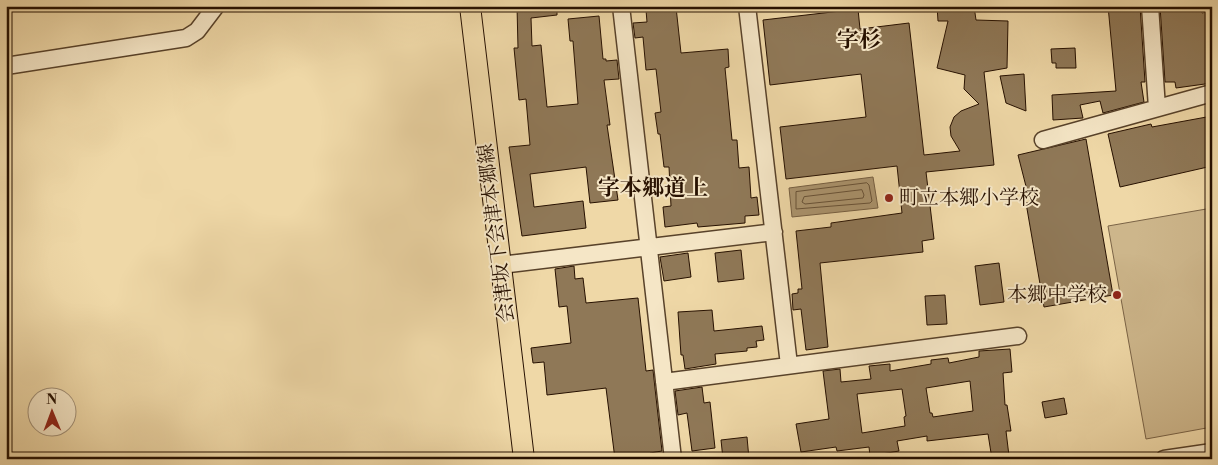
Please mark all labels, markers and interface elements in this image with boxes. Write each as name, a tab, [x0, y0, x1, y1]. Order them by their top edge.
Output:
district label: 字杉	[837, 27, 881, 54]
street label: 会津坂下会津本郷線	[474, 142, 520, 324]
district label: 字本郷道上	[598, 175, 708, 202]
place label: 町立本郷小学校	[899, 186, 1039, 211]
marker: 町立本郷小学校	[883, 192, 895, 204]
place label: 本郷中学校	[1007, 283, 1107, 308]
marker: 本郷中学校	[1111, 289, 1123, 301]
north arrow	[28, 388, 78, 438]
text: N	[46, 391, 57, 409]

